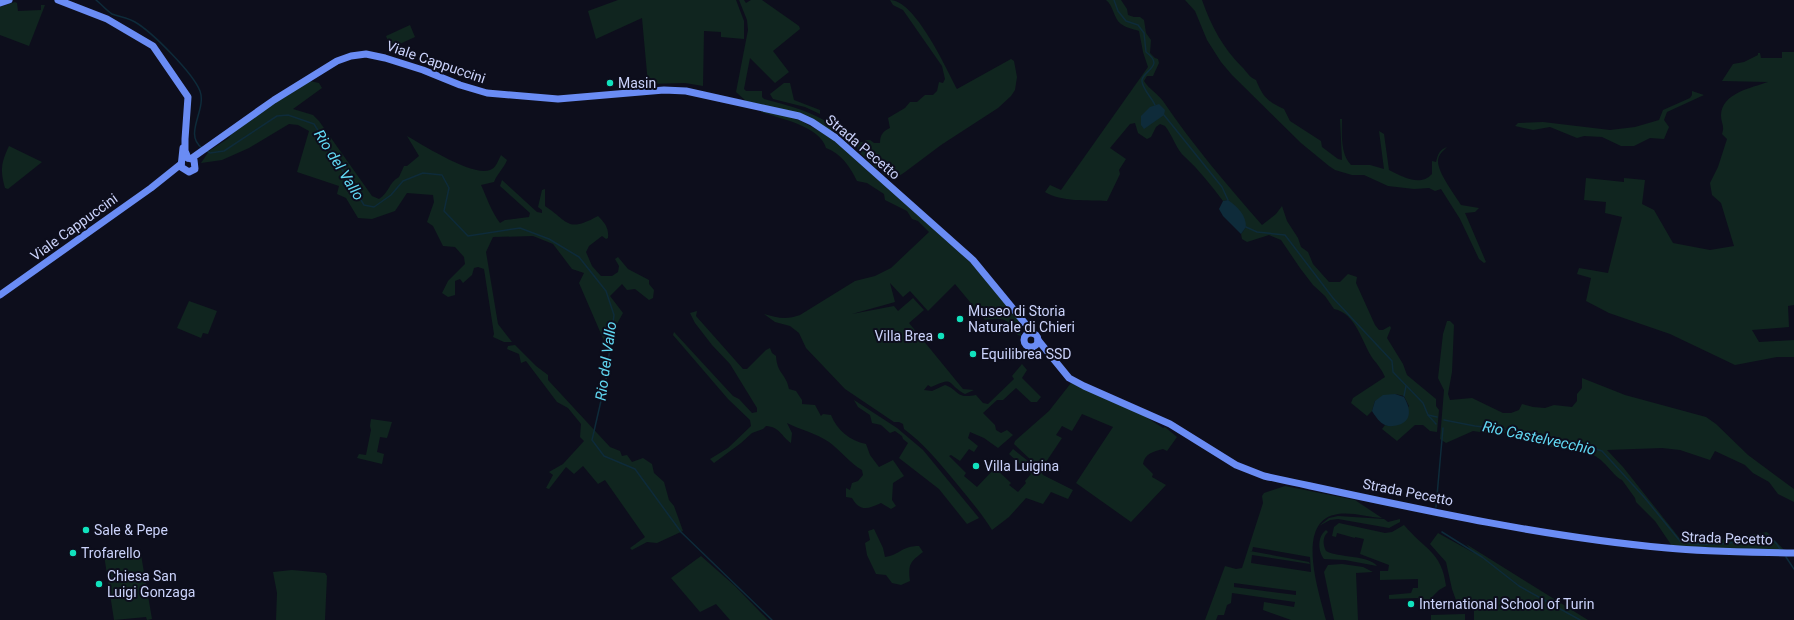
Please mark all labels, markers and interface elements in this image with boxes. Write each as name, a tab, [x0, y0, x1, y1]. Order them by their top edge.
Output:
street label: Viale Cappuccini	[384, 38, 488, 86]
place label: Masin	[618, 75, 656, 91]
marker: Masin	[605, 78, 615, 88]
street label: Strada Pecetto	[823, 111, 903, 183]
water label: Rio del Vallo	[310, 126, 368, 204]
street label: Viale Cappuccini	[27, 190, 121, 264]
place label: Museo di Storia Naturale di Chieri	[968, 303, 1075, 335]
marker: Museo di Storia Naturale di Chieri	[955, 314, 965, 324]
water label: Rio del Vallo	[592, 320, 620, 402]
place label: Villa Brea	[874, 328, 933, 344]
marker: Villa Brea	[936, 331, 946, 341]
place label: Equilibrea SSD	[981, 346, 1072, 362]
marker: Equilibrea SSD	[968, 349, 978, 359]
water label: Rio Castelvecchio	[1481, 417, 1597, 459]
place label: Villa Luigina	[984, 458, 1059, 474]
marker: Villa Luigina	[971, 461, 981, 471]
street label: Strada Pecetto	[1361, 475, 1455, 509]
place label: Sale & Pepe	[94, 522, 168, 538]
marker: Sale & Pepe	[81, 525, 91, 535]
street label: Strada Pecetto	[1681, 528, 1773, 548]
place label: Trofarello	[81, 545, 141, 561]
marker: Trofarello	[68, 548, 78, 558]
place label: Chiesa San Luigi Gonzaga	[107, 568, 195, 600]
marker: Chiesa San Luigi Gonzaga	[94, 579, 104, 589]
place label: International School of Turin	[1419, 596, 1594, 612]
marker: International School of Turin	[1406, 599, 1416, 609]

